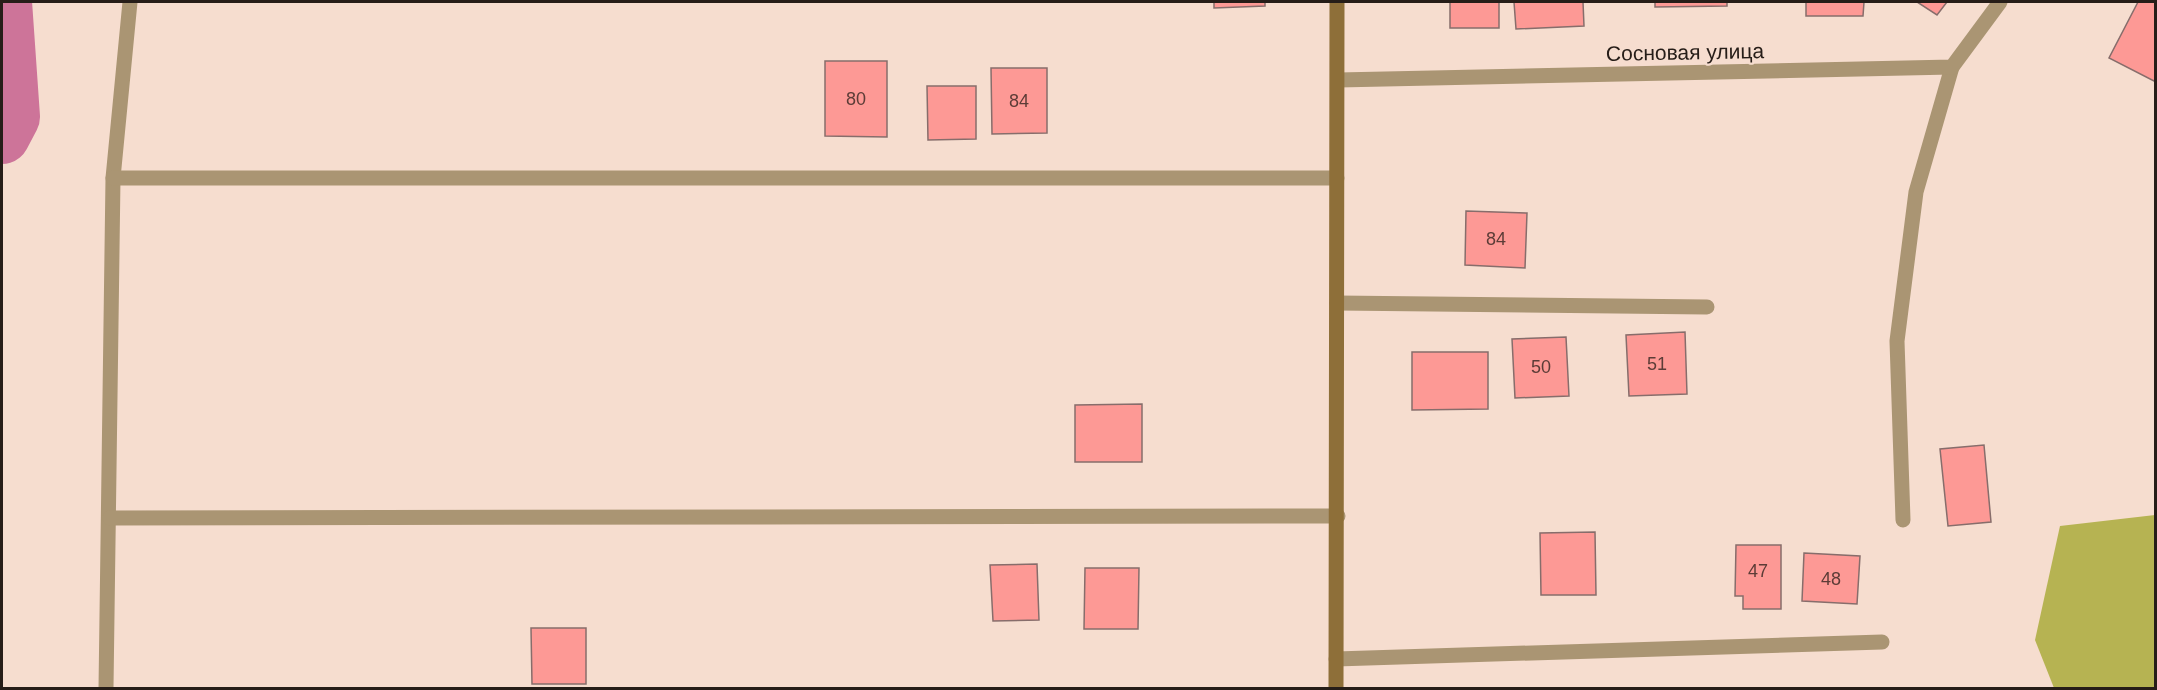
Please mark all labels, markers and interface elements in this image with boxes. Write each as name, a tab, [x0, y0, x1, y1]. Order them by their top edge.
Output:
street label: Сосновая улица	[1606, 39, 1765, 65]
house number: 80	[846, 89, 866, 109]
house number: 84	[1009, 91, 1029, 111]
house number: 84	[1486, 229, 1506, 249]
house number: 51	[1647, 354, 1667, 374]
house number: 50	[1531, 357, 1551, 377]
house number: 47	[1748, 561, 1768, 581]
house number: 48	[1821, 569, 1841, 589]

